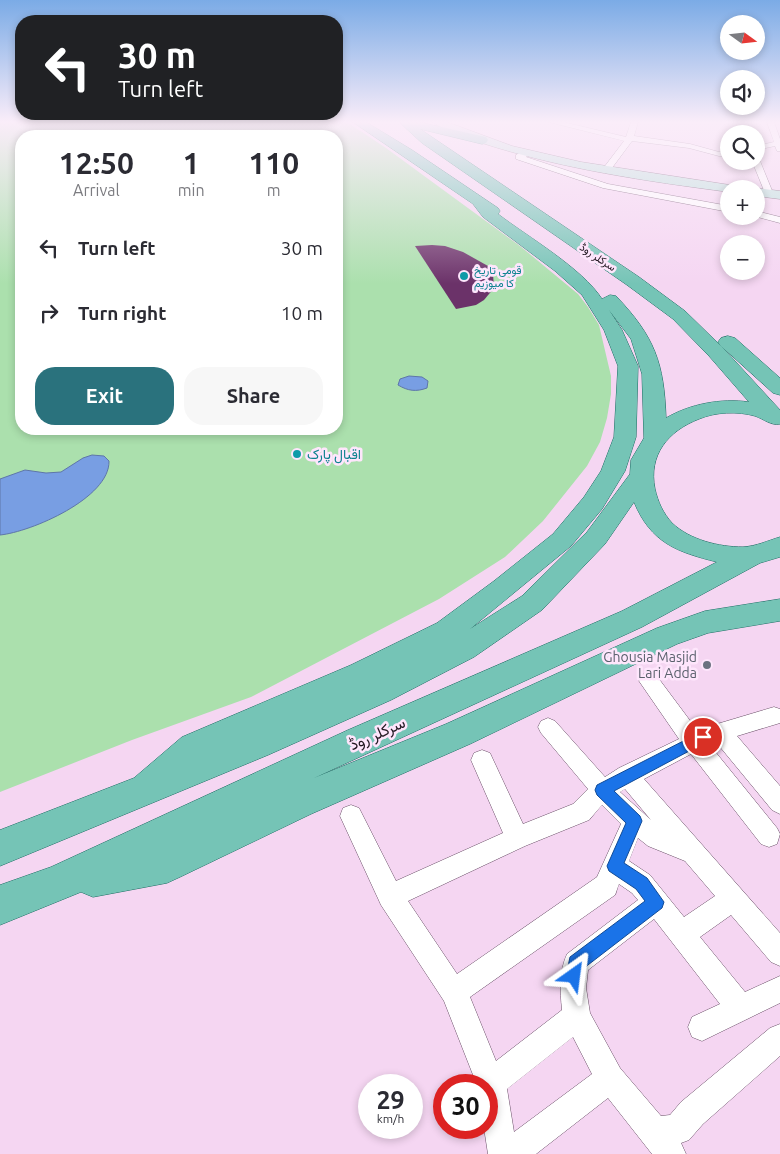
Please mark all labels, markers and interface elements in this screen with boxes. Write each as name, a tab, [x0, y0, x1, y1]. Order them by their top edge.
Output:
north arrow	[720, 15, 765, 60]
map controls	[720, 15, 765, 280]
icon: left	[35, 35, 100, 100]
text: 30 m	[118, 35, 196, 75]
button: sound	[720, 70, 765, 115]
text: Turn left	[118, 76, 203, 101]
button: search	[720, 125, 765, 170]
text: 12:50	[59, 146, 134, 180]
text: 1	[183, 146, 200, 180]
text: 110	[248, 146, 299, 180]
button: +	[720, 180, 765, 225]
text: Arrival	[73, 181, 120, 199]
text: min	[178, 181, 205, 199]
text: m	[267, 181, 281, 199]
icon: left	[35, 234, 63, 262]
button: −	[720, 235, 765, 280]
text: Turn left	[78, 237, 156, 259]
text: 30 m	[281, 237, 323, 259]
street label: سرکلر روڈ	[577, 241, 619, 274]
place label: قومی تاریخ کا میوزیم	[474, 264, 522, 291]
marker: قومی تاریخ کا میوزیم	[458, 270, 470, 282]
icon: right	[35, 299, 63, 327]
text: Turn right	[78, 302, 166, 324]
text: 10 m	[281, 302, 323, 324]
button: Exit	[35, 367, 174, 425]
button: Share	[184, 367, 323, 425]
place label: اقبال پارک	[307, 446, 361, 464]
marker: اقبال پارک	[291, 448, 303, 460]
place label: Ghousia Masjid Lari Adda	[603, 649, 697, 681]
marker: Ghousia Masjid Lari Adda	[701, 659, 713, 671]
street label: سرکلر روڈ	[346, 713, 409, 755]
pin	[682, 716, 724, 758]
icon: arrive	[689, 723, 717, 751]
position arrow	[547, 949, 599, 1001]
speed limit sign: 30	[433, 1074, 498, 1139]
text: 29	[376, 1086, 405, 1114]
text: km/h	[377, 1112, 404, 1125]

